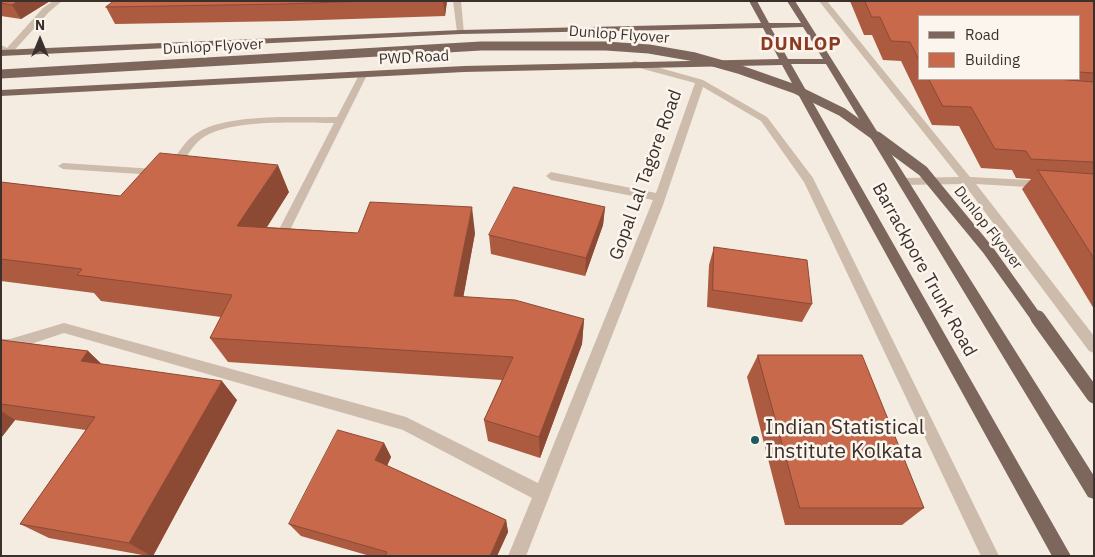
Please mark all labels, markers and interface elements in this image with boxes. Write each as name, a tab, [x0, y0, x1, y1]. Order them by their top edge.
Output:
north arrow	[15, 15, 65, 65]
legend	[918, 15, 1080, 80]
text: N	[35, 16, 45, 34]
street label: Dunlop Flyover	[568, 23, 670, 47]
text: Road	[965, 25, 1000, 44]
district label: DUNLOP	[759, 34, 843, 56]
street label: Dunlop Flyover	[162, 35, 264, 59]
street label: PWD Road	[378, 47, 450, 69]
text: Building	[965, 50, 1020, 69]
street label: Gopal Lal Tagore Road	[605, 87, 687, 263]
street label: Barrackpore Trunk Road	[867, 179, 981, 361]
street label: Dunlop Flyover	[950, 183, 1026, 273]
place label: Indian Statistical Institute Kolkata	[765, 415, 924, 465]
marker: Indian Statistical Institute Kolkata	[749, 434, 761, 446]

